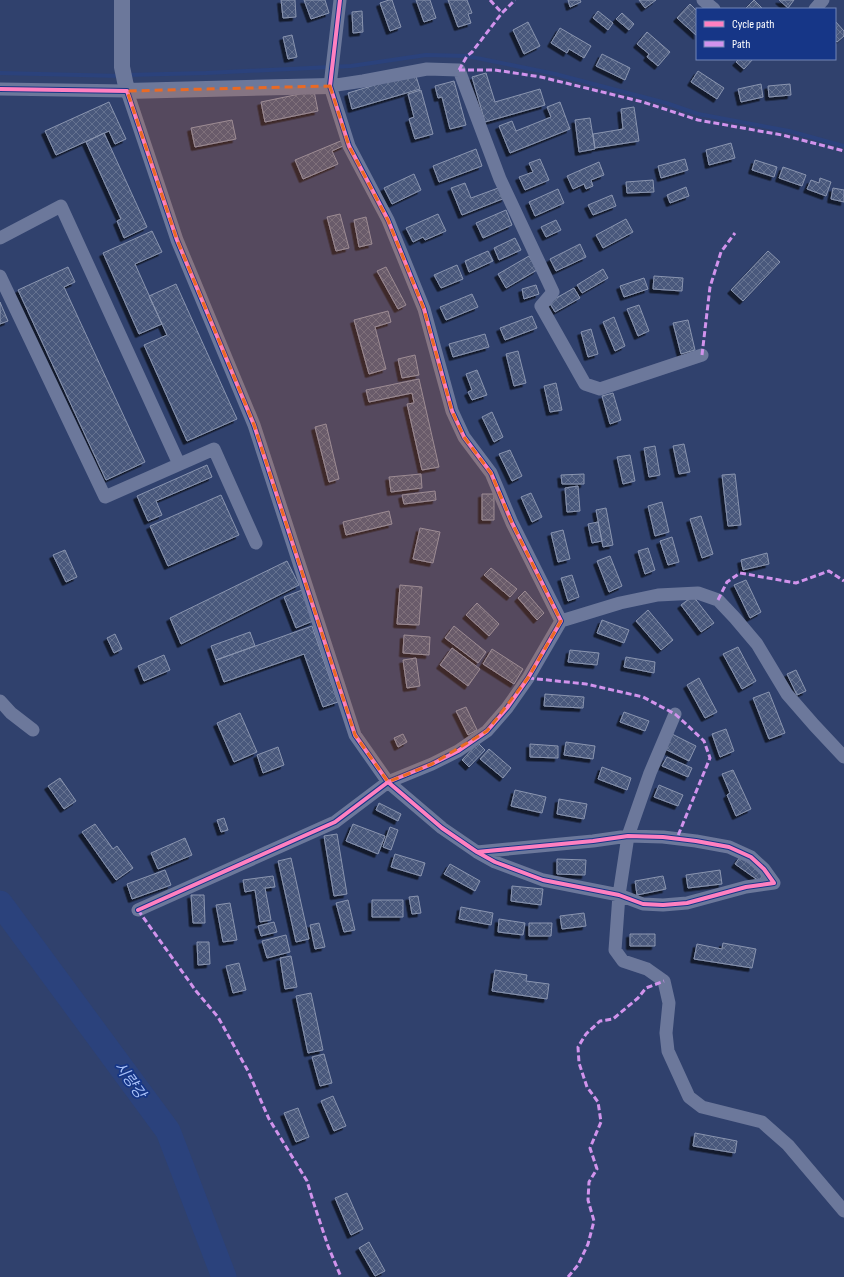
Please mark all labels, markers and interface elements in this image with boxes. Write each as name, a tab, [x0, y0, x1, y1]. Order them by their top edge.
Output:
legend	[696, 8, 836, 60]
text: Cycle path	[732, 17, 774, 32]
text: Path	[732, 37, 750, 52]
water label: 시량강	[110, 1058, 151, 1104]

